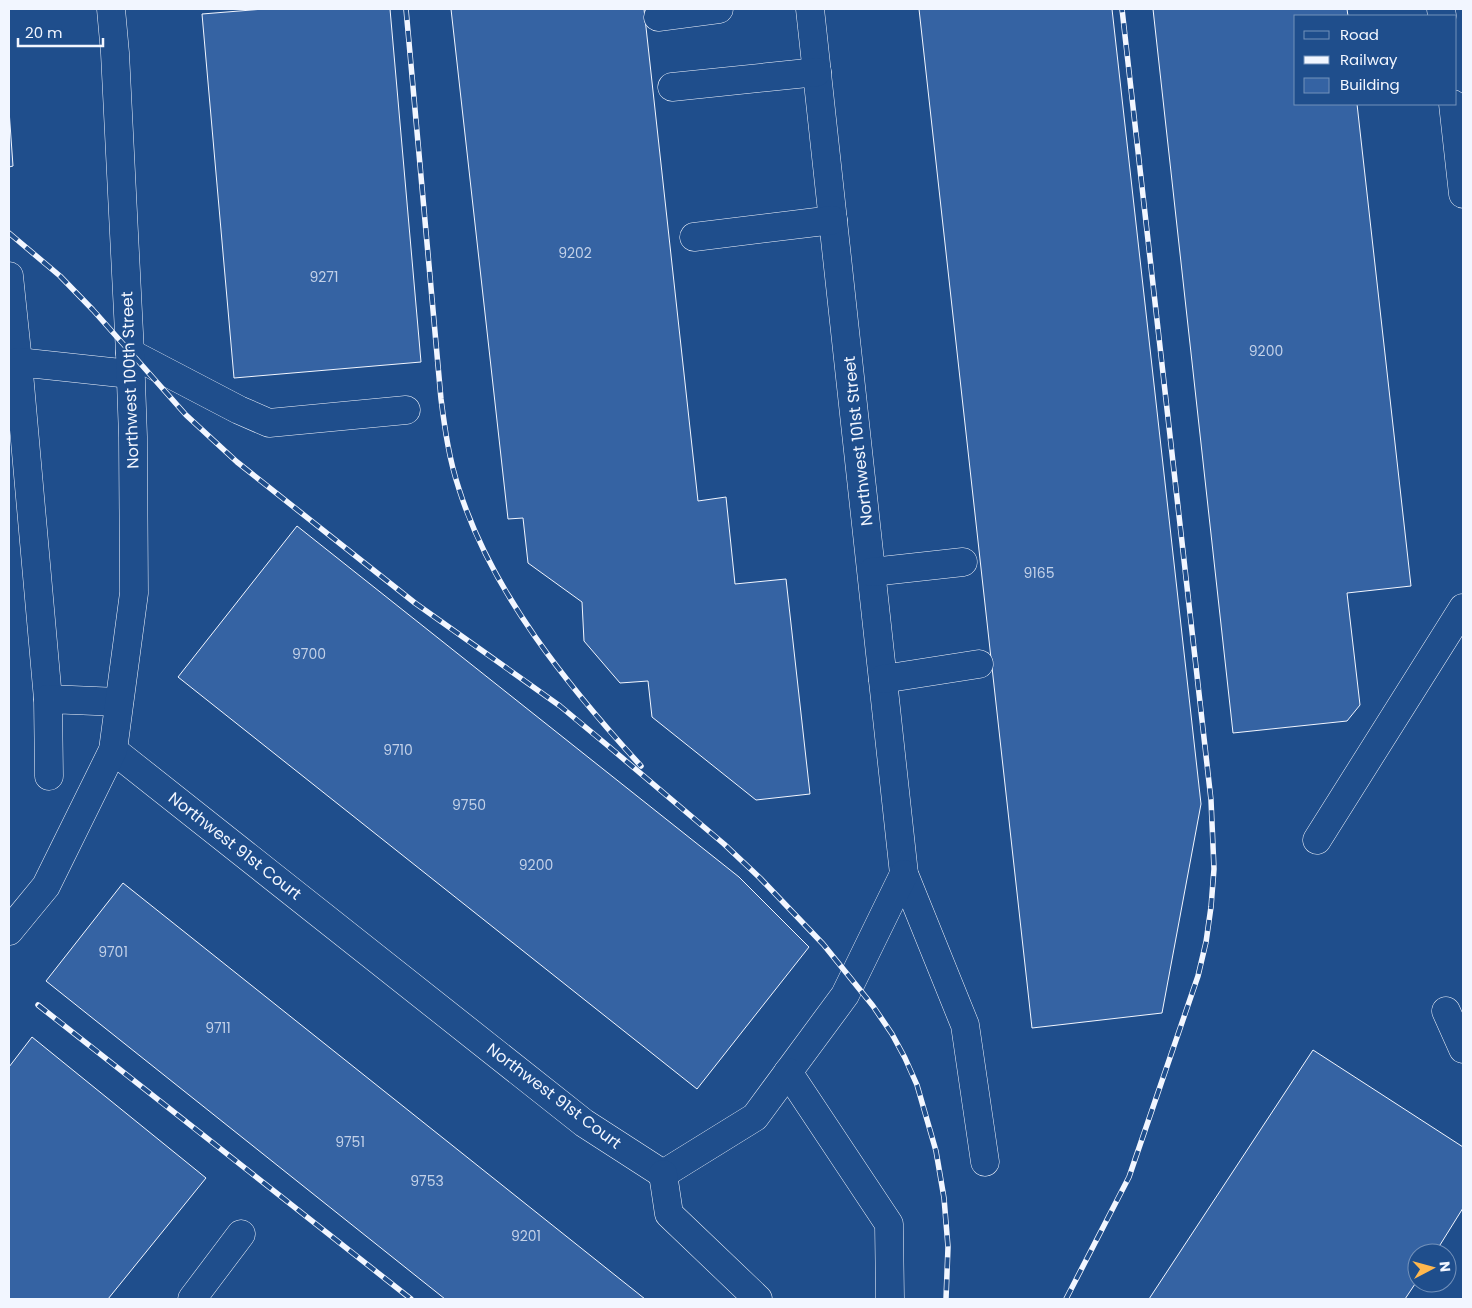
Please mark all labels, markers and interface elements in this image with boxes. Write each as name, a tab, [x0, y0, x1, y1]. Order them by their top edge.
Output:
scale bar	[18, 15, 102, 47]
legend	[1294, 15, 1457, 105]
text: 20 m	[25, 22, 63, 43]
text: Road	[1340, 24, 1379, 45]
text: Railway	[1340, 49, 1398, 70]
text: Building	[1340, 74, 1400, 95]
house number: 9202	[558, 243, 592, 263]
house number: 9271	[310, 267, 339, 287]
street label: Northwest 100th Street	[115, 291, 145, 469]
house number: 9200	[1249, 341, 1283, 361]
street label: Northwest 101st Street	[838, 355, 878, 527]
house number: 9165	[1024, 563, 1054, 583]
house number: 9700	[292, 644, 326, 664]
house number: 9710	[383, 740, 413, 760]
street label: Northwest 91st Court	[164, 787, 307, 905]
house number: 9750	[452, 795, 486, 815]
house number: 9200	[519, 855, 553, 875]
house number: 9701	[98, 942, 128, 962]
house number: 9711	[205, 1018, 231, 1038]
street label: Northwest 91st Court	[482, 1038, 626, 1154]
house number: 9751	[335, 1132, 365, 1152]
house number: 9753	[410, 1171, 444, 1191]
house number: 9201	[511, 1226, 541, 1246]
north arrow	[1407, 1243, 1457, 1293]
text: N	[1434, 1260, 1455, 1273]

